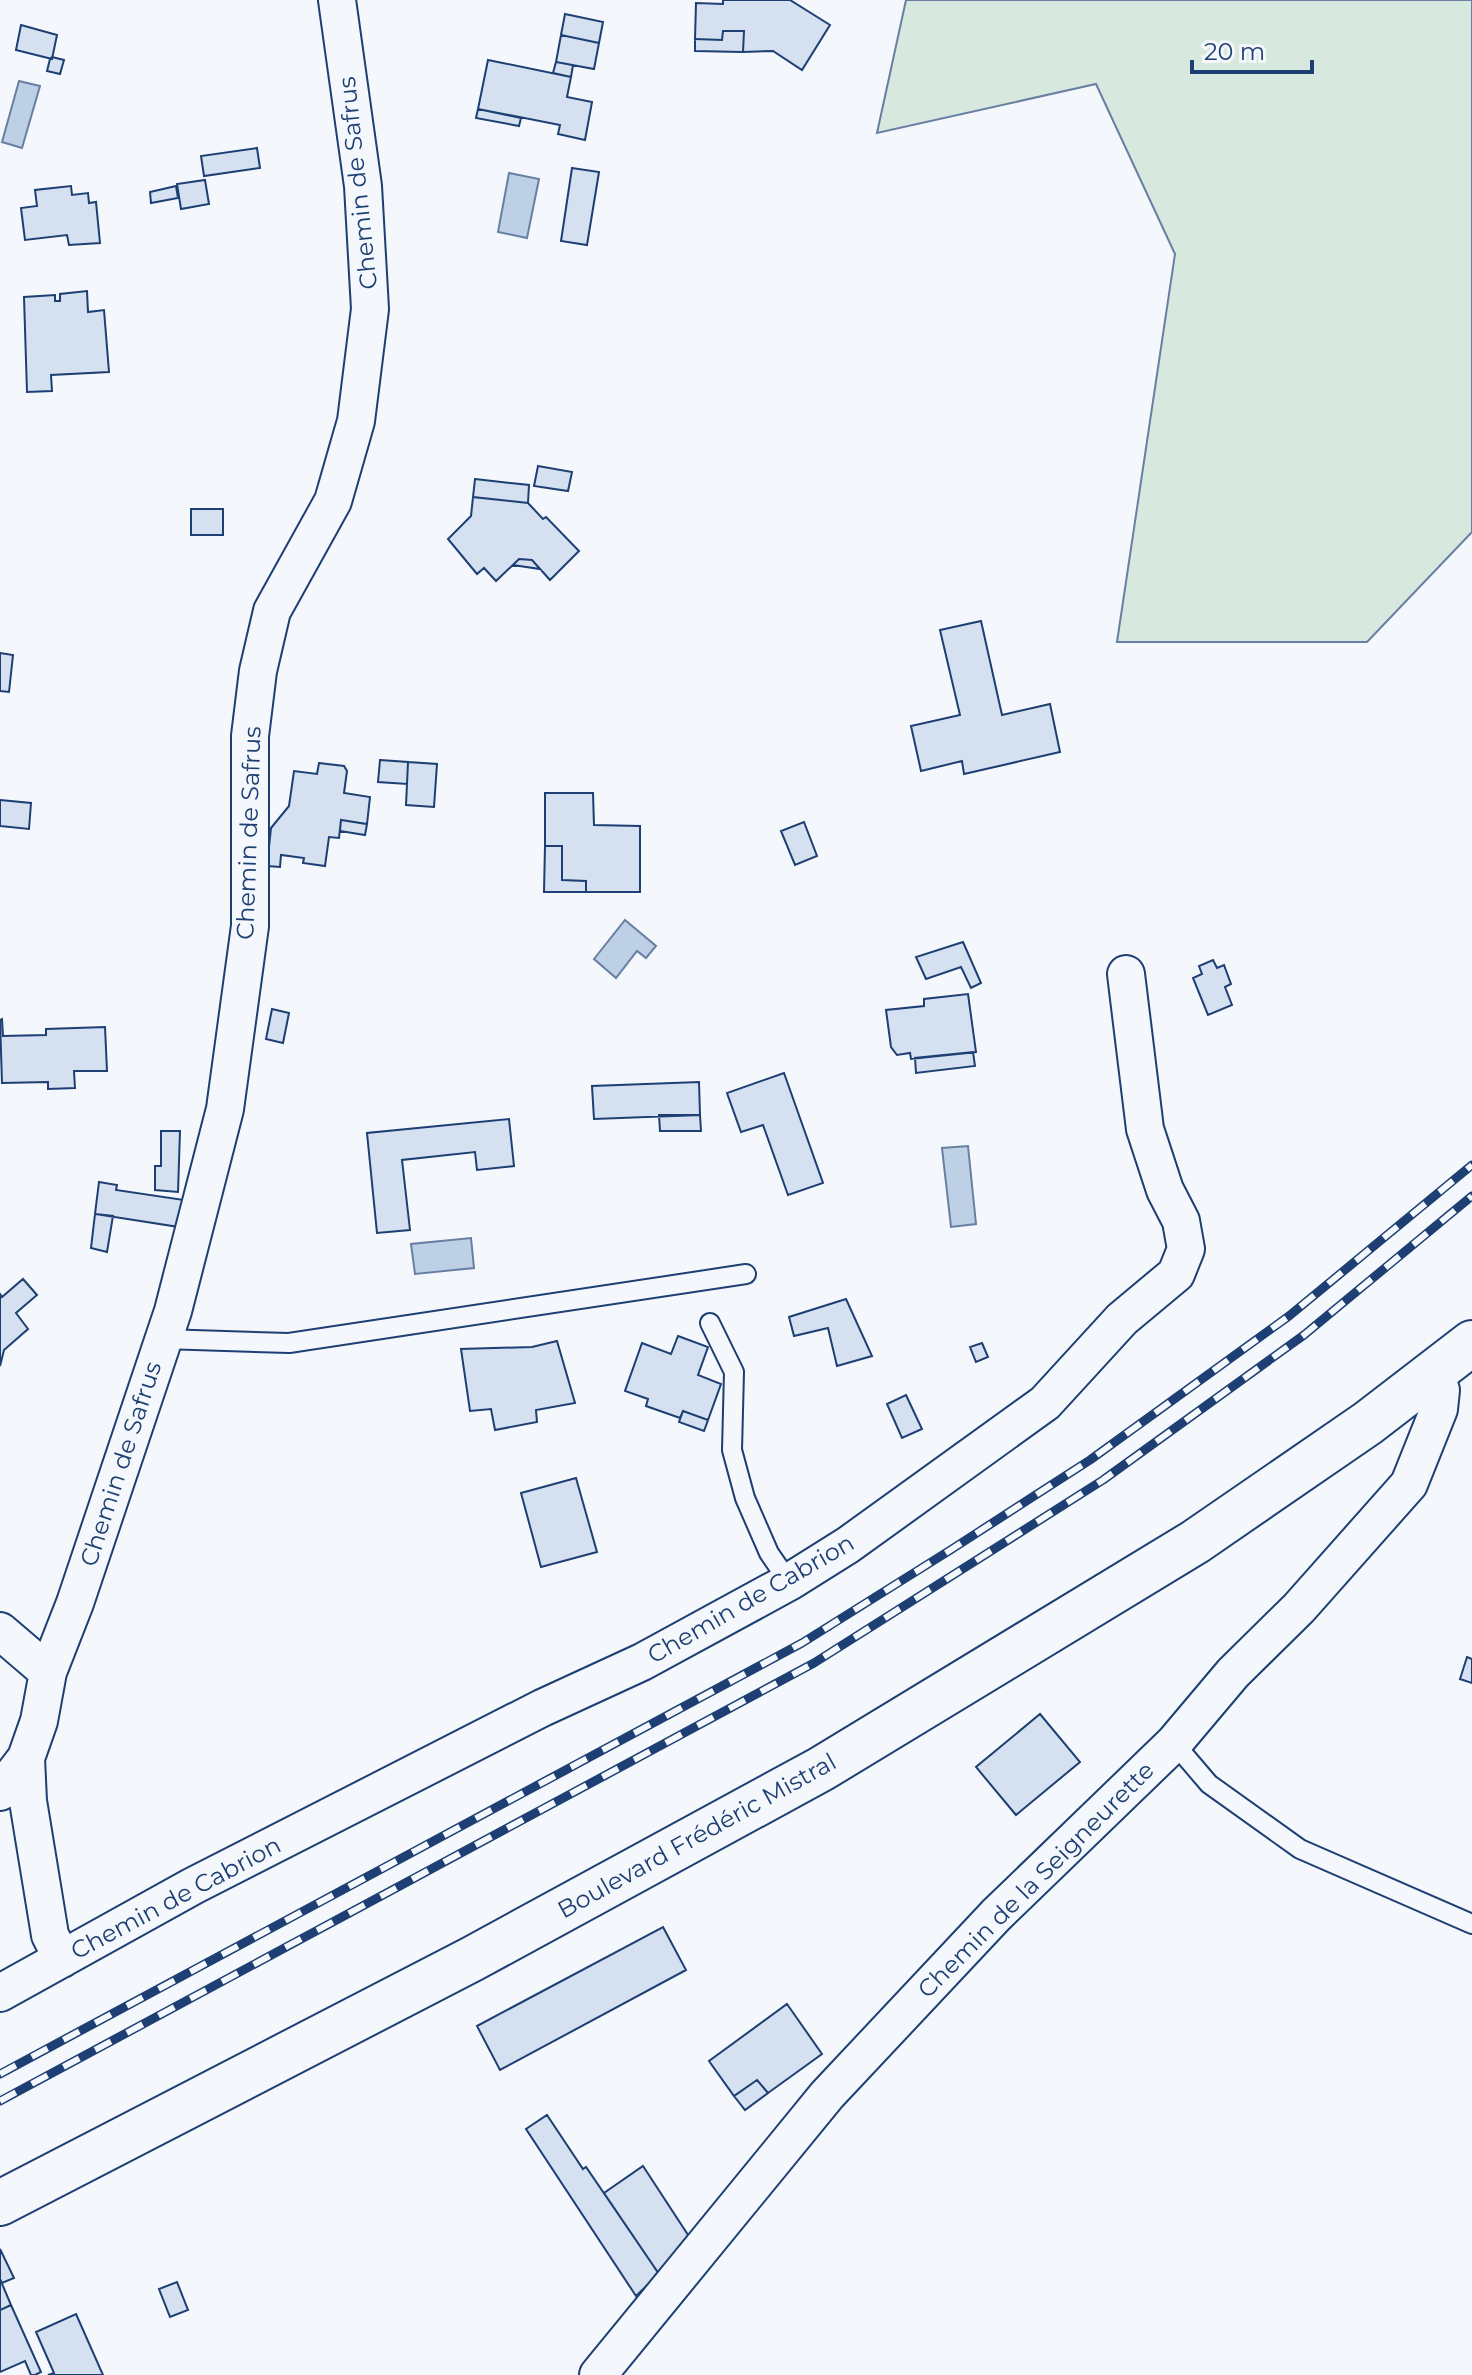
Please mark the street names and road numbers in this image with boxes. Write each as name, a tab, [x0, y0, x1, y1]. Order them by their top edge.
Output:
street label: Chemin de Safrus	[332, 75, 383, 291]
street label: Chemin de Safrus	[230, 726, 267, 940]
street label: Chemin de Safrus	[74, 1358, 167, 1570]
street label: Chemin de Cabrion	[642, 1528, 859, 1670]
street label: Boulevard Frédéric Mistral	[552, 1747, 841, 1924]
street label: Chemin de la Seigneurette	[911, 1755, 1160, 2004]
street label: Chemin de Cabrion	[66, 1830, 286, 1965]

